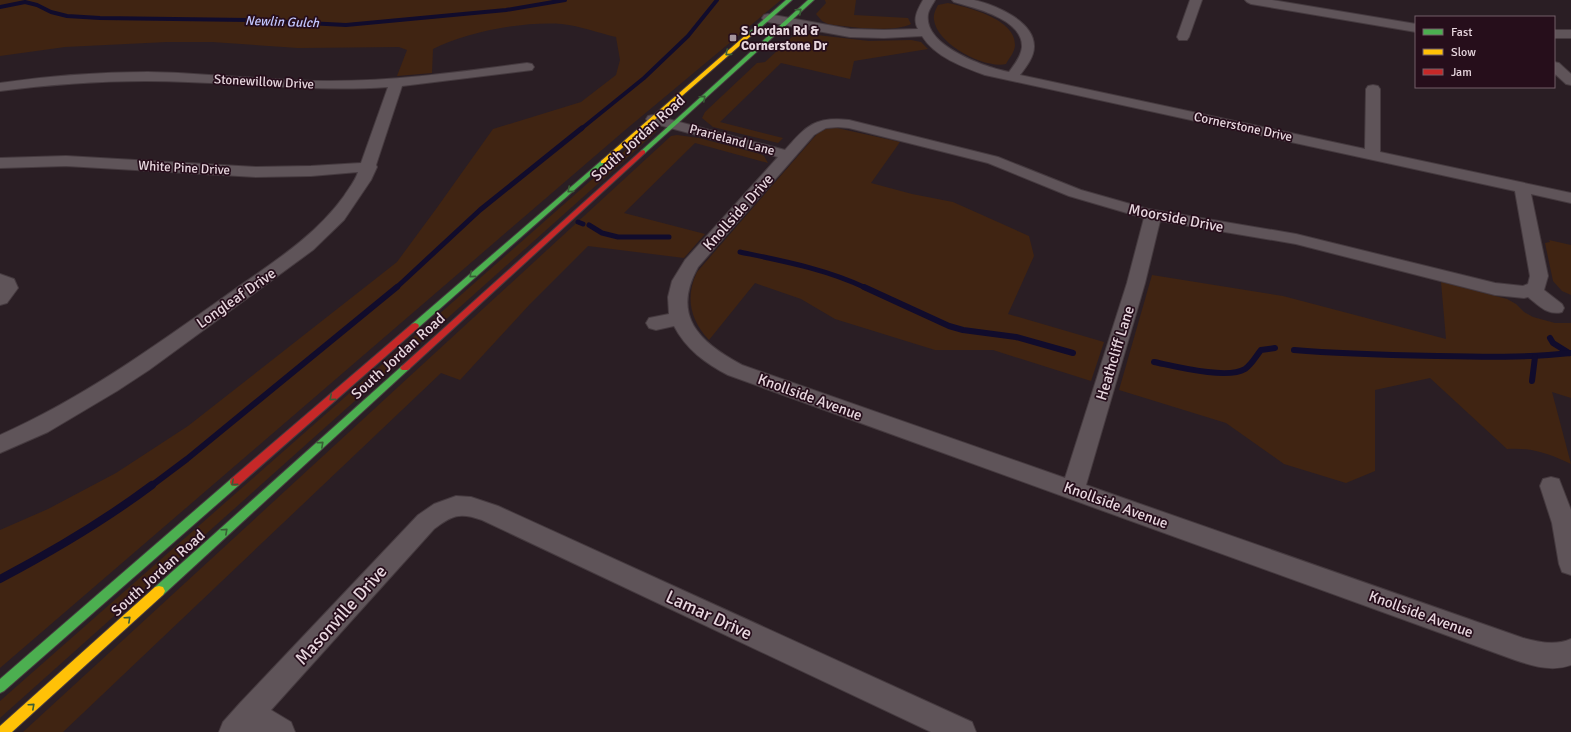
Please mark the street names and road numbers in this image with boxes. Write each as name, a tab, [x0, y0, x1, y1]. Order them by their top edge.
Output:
street label: Stonewillow Drive	[214, 71, 314, 93]
street label: South Jordan Road	[587, 91, 689, 185]
street label: Cornerstone Drive	[1192, 109, 1294, 145]
street label: Prarieland Lane	[688, 121, 776, 159]
street label: White Pine Drive	[138, 158, 230, 178]
street label: Knollside Drive	[699, 170, 777, 254]
street label: Moorside Drive	[1127, 200, 1225, 236]
street label: Longleaf Drive	[193, 264, 279, 332]
street label: Heathcliff Lane	[1092, 304, 1138, 402]
street label: South Jordan Road	[347, 309, 449, 403]
street label: Knollside Avenue	[755, 370, 865, 424]
street label: Knollside Avenue	[1061, 478, 1171, 532]
street label: South Jordan Road	[107, 526, 209, 620]
street label: Masonville Drive	[290, 561, 392, 669]
street label: Lamar Drive	[662, 585, 756, 645]
street label: Knollside Avenue	[1366, 587, 1476, 641]

